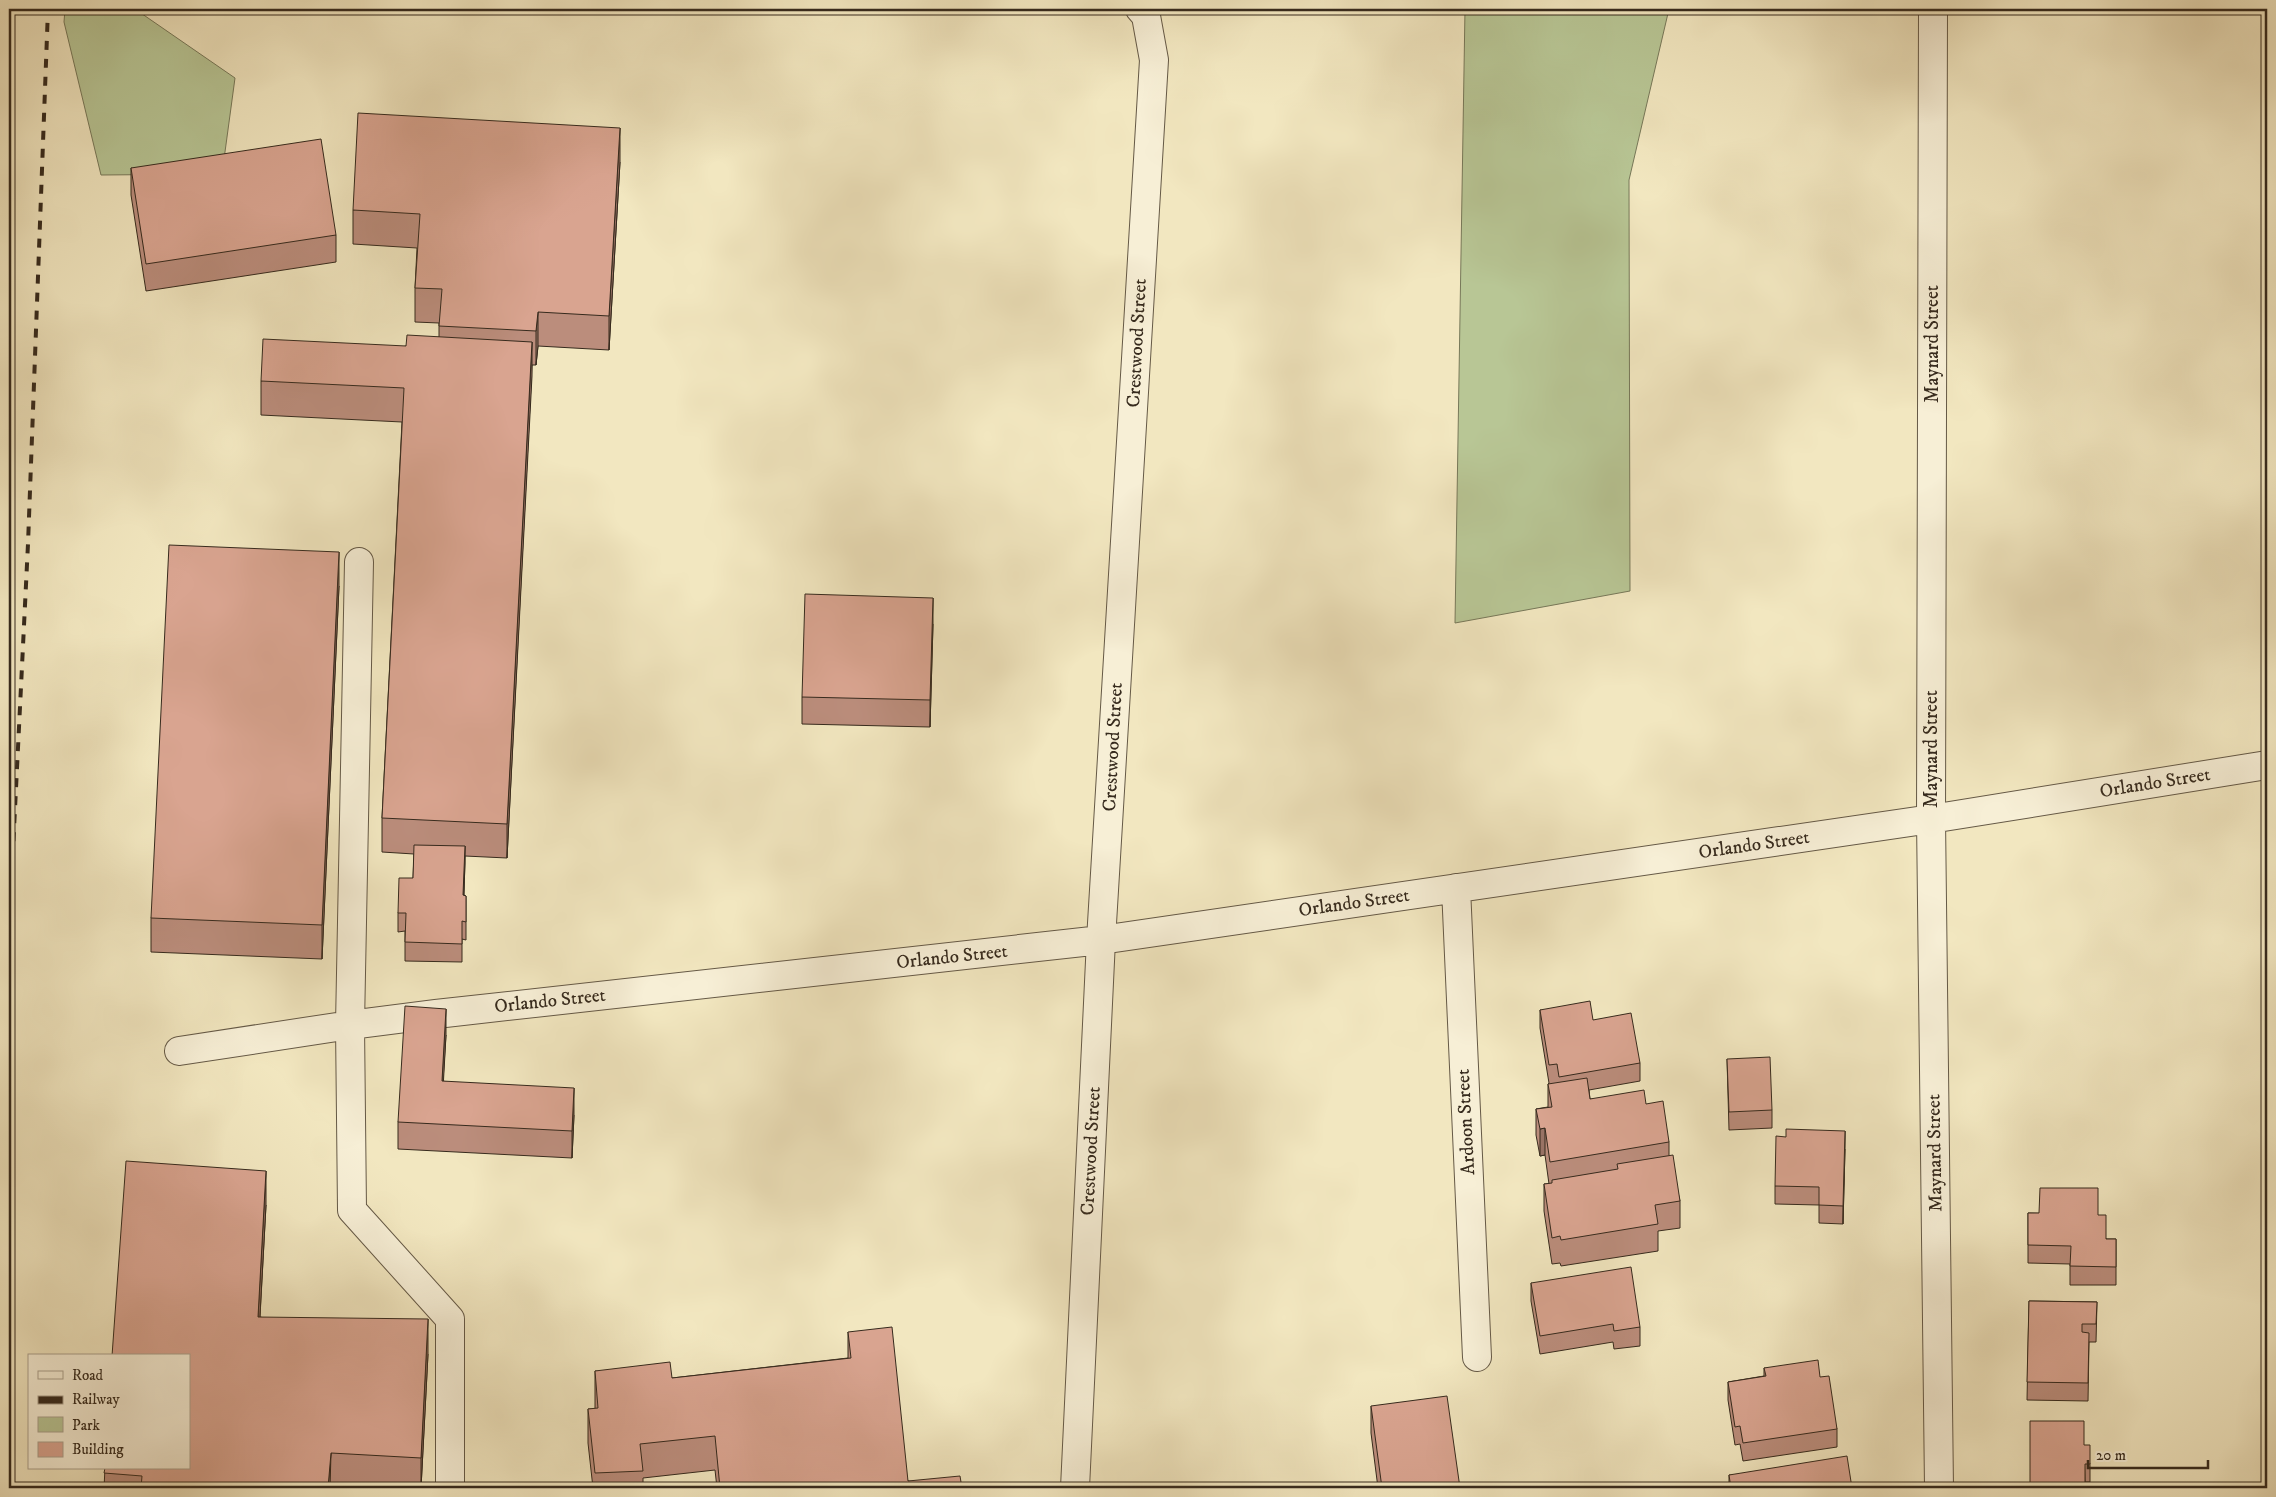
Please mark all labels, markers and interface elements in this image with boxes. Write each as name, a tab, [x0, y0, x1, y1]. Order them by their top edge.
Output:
street label: Crestwood Street	[1122, 278, 1152, 408]
street label: Maynard Street	[1921, 285, 1944, 403]
street label: Crestwood Street	[1098, 682, 1128, 812]
street label: Maynard Street	[1920, 690, 1943, 808]
street label: Orlando Street	[2098, 763, 2212, 803]
street label: Orlando Street	[1697, 826, 1811, 864]
street label: Orlando Street	[1297, 884, 1411, 922]
street label: Orlando Street	[895, 940, 1009, 974]
street label: Orlando Street	[493, 984, 607, 1018]
street label: Ardoon Street	[1452, 1068, 1480, 1176]
street label: Crestwood Street	[1076, 1086, 1106, 1216]
street label: Maynard Street	[1922, 1094, 1948, 1212]
legend	[28, 1354, 190, 1470]
text: Road	[72, 1366, 104, 1385]
text: Railway	[72, 1390, 120, 1409]
text: Park	[72, 1416, 101, 1435]
scale bar	[2088, 1437, 2208, 1469]
text: Building	[72, 1440, 124, 1459]
text: 20 m	[2096, 1446, 2126, 1465]

